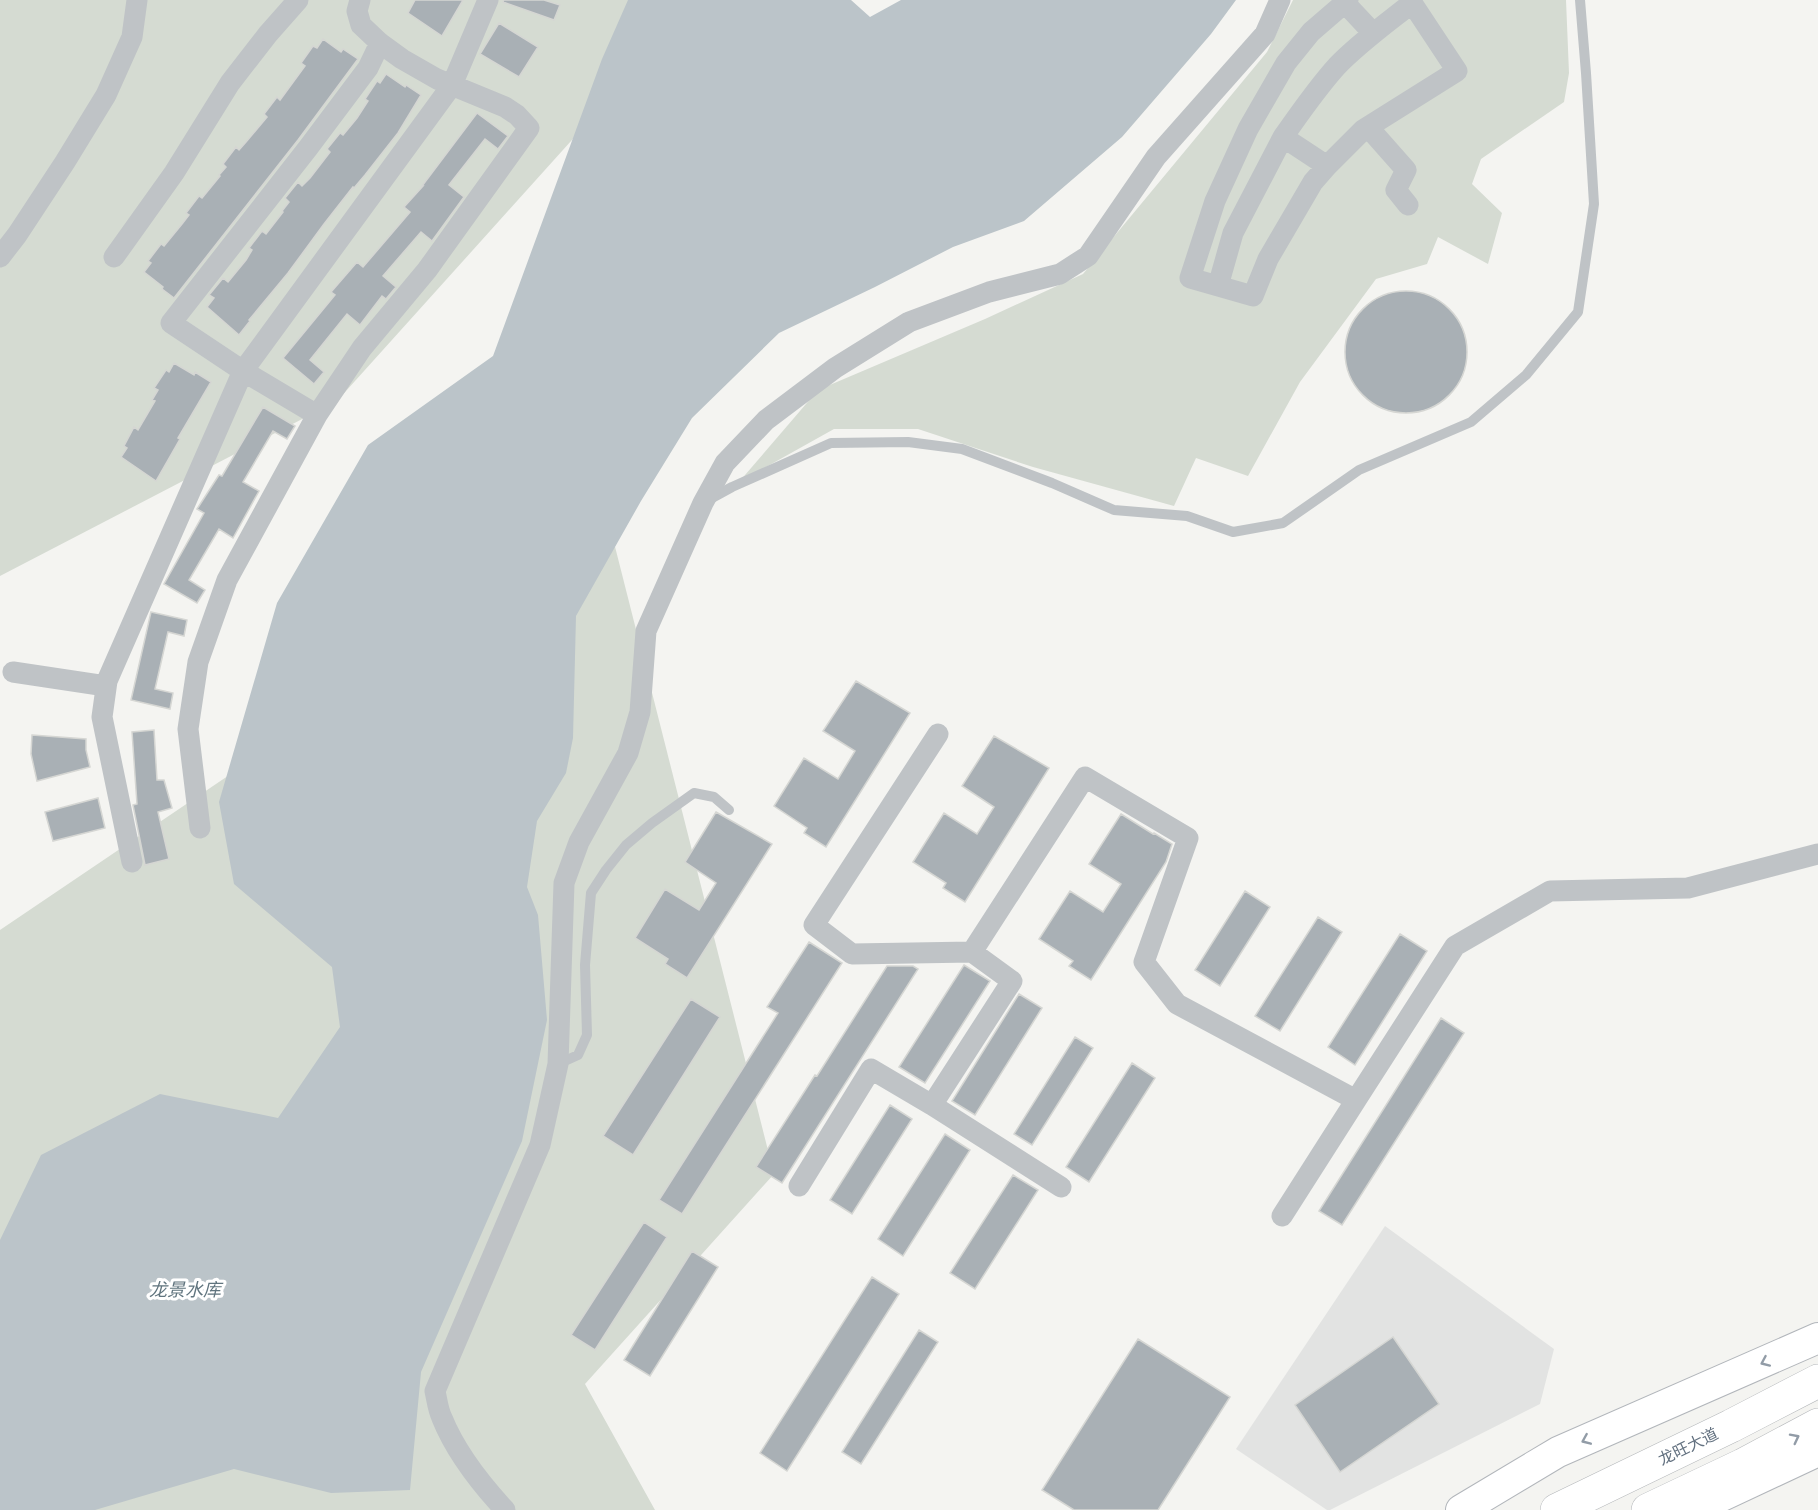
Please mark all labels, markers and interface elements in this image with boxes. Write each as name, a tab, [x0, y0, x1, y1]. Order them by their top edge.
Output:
water label: 龙景水库	[149, 1279, 224, 1301]
one-way arrow	[1760, 1355, 1771, 1367]
street label: 龙旺大道	[1655, 1424, 1722, 1470]
one-way arrow	[1581, 1433, 1592, 1445]
one-way arrow	[1788, 1433, 1799, 1445]

